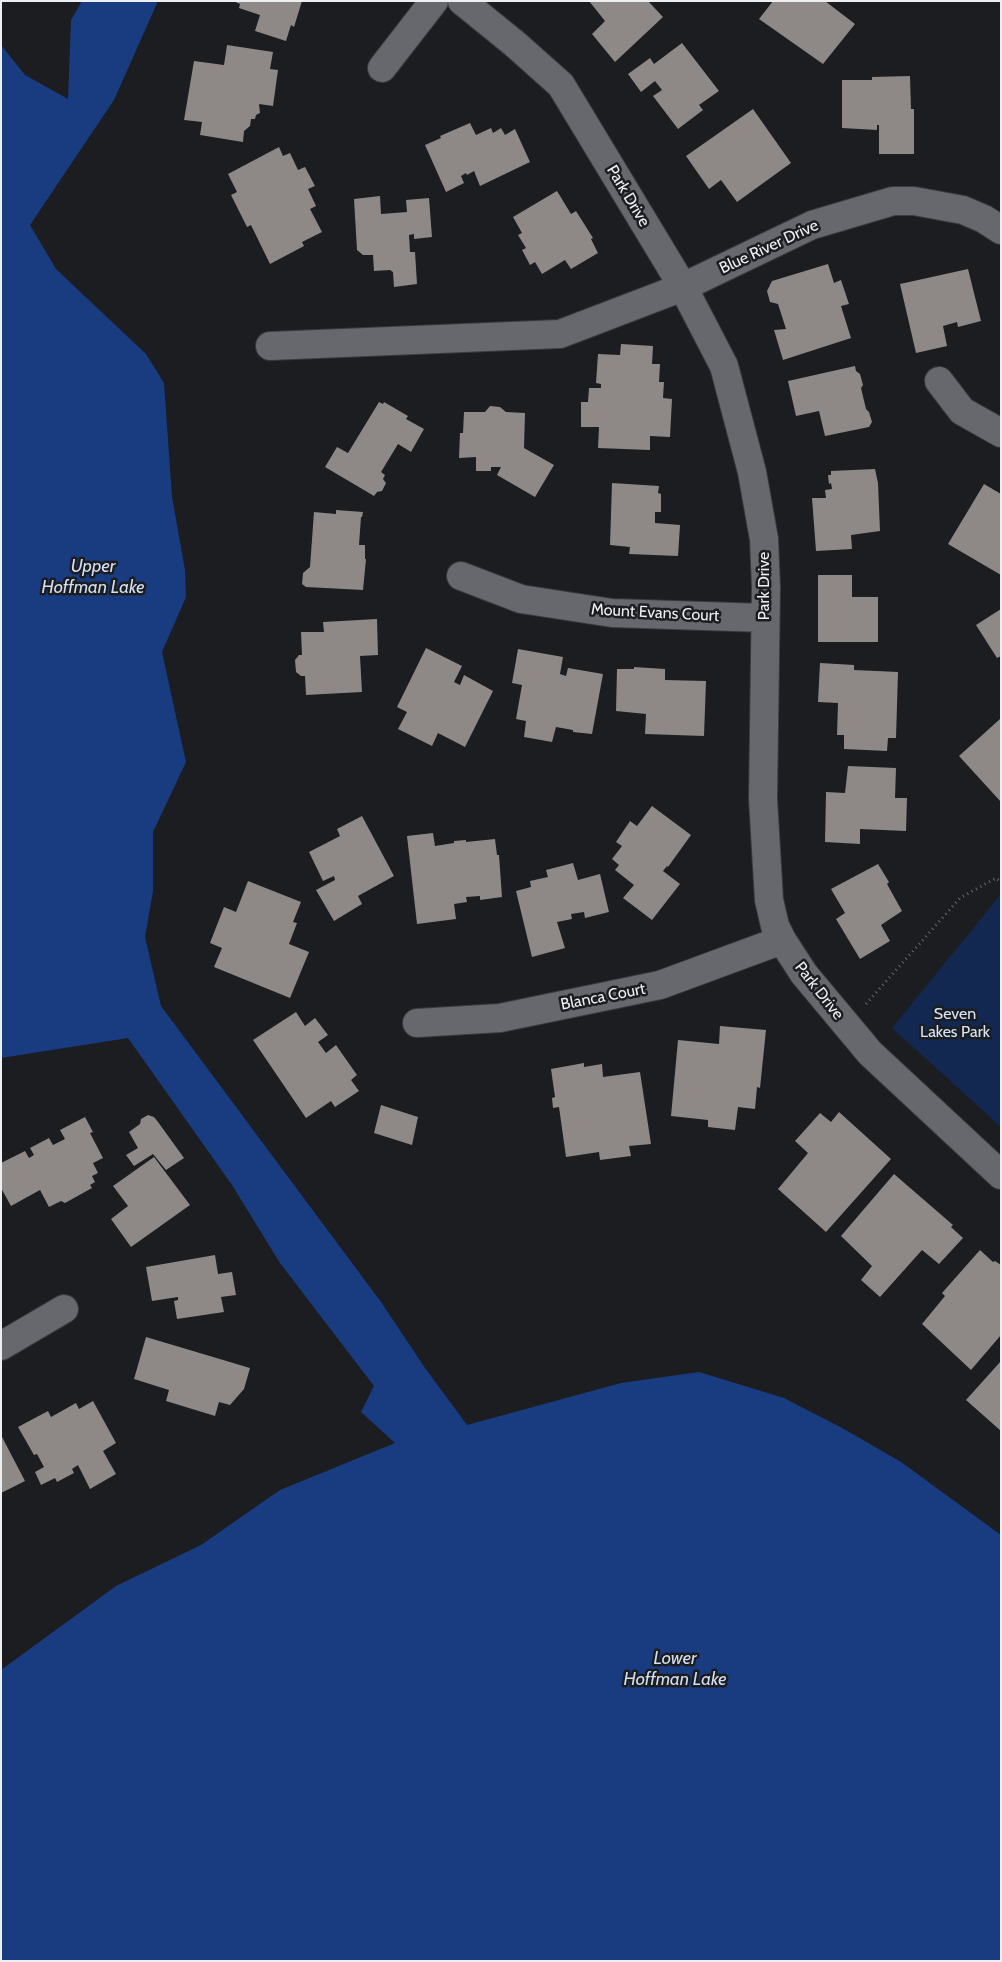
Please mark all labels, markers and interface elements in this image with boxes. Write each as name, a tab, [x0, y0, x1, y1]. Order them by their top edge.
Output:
street label: Park Drive	[602, 162, 654, 230]
street label: Blue River Drive	[717, 216, 821, 278]
street label: Park Drive	[754, 552, 774, 620]
water label: Upper Hoffman Lake	[41, 556, 145, 598]
street label: Mount Evans Court	[590, 600, 720, 626]
street label: Park Drive	[790, 958, 848, 1024]
street label: Blanca Court	[559, 979, 647, 1015]
park label: Seven Lakes Park	[920, 1004, 990, 1042]
water label: Lower Hoffman Lake	[623, 1648, 727, 1690]

